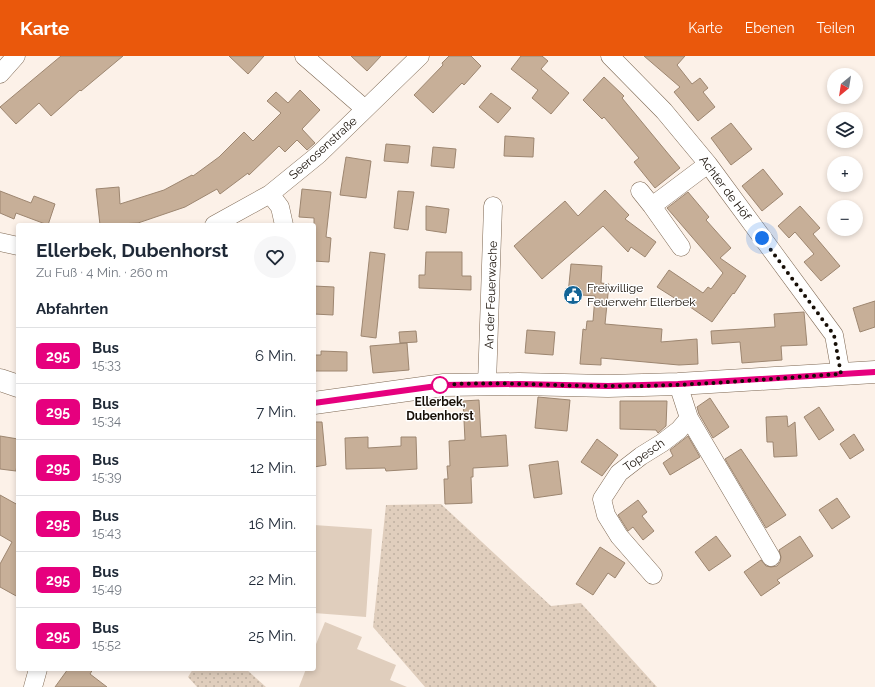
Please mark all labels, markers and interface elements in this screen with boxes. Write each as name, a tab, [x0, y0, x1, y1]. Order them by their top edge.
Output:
text: Karte	[20, 17, 69, 39]
text: Karte	[688, 20, 723, 36]
text: Ebenen	[745, 20, 795, 36]
text: Teilen	[817, 20, 855, 36]
north arrow	[827, 68, 863, 104]
map controls	[827, 68, 863, 236]
button: layers	[827, 112, 863, 148]
street label: Seerosenstraße	[286, 114, 360, 182]
street label: Achter de Höf	[696, 153, 754, 224]
button: +	[827, 156, 863, 192]
button: −	[827, 200, 863, 236]
your location	[752, 228, 772, 248]
button: heart	[254, 236, 296, 278]
text: Ellerbek, Dubenhorst	[36, 239, 228, 261]
street label: An der Feuerwache	[482, 241, 500, 349]
text: Zu Fuß · 4 Min. · 260 m	[36, 265, 168, 280]
place label: Freiwillige Feuerwehr Ellerbek	[587, 281, 696, 309]
public building icon: Freiwillige Feuerwehr Ellerbek	[562, 284, 584, 306]
text: Abfahrten	[36, 300, 108, 318]
text: Bus	[92, 339, 119, 357]
text: 6 Min.	[255, 347, 296, 365]
text: 295	[46, 348, 70, 364]
text: 15:33	[92, 357, 121, 372]
marker: Ellerbek, Dubenhorst	[431, 376, 449, 394]
text: Bus	[92, 395, 119, 413]
place label: Ellerbek, Dubenhorst	[406, 395, 474, 423]
text: 7 Min.	[256, 403, 296, 421]
text: 295	[46, 404, 70, 420]
text: 15:34	[92, 413, 121, 428]
street label: Topesch	[621, 436, 667, 474]
text: Bus	[92, 451, 119, 469]
text: 12 Min.	[250, 459, 296, 477]
text: 295	[46, 460, 70, 476]
text: 15:39	[92, 469, 122, 484]
text: Bus	[92, 507, 119, 525]
text: 16 Min.	[249, 515, 296, 533]
text: 295	[46, 516, 70, 532]
text: 15:43	[92, 525, 121, 540]
text: Bus	[92, 563, 119, 581]
text: 22 Min.	[249, 571, 296, 589]
text: 295	[46, 572, 70, 588]
text: 15:49	[92, 581, 122, 596]
text: Bus	[92, 619, 119, 637]
text: 25 Min.	[248, 627, 296, 645]
text: 295	[46, 628, 70, 644]
text: 15:52	[92, 637, 121, 652]

